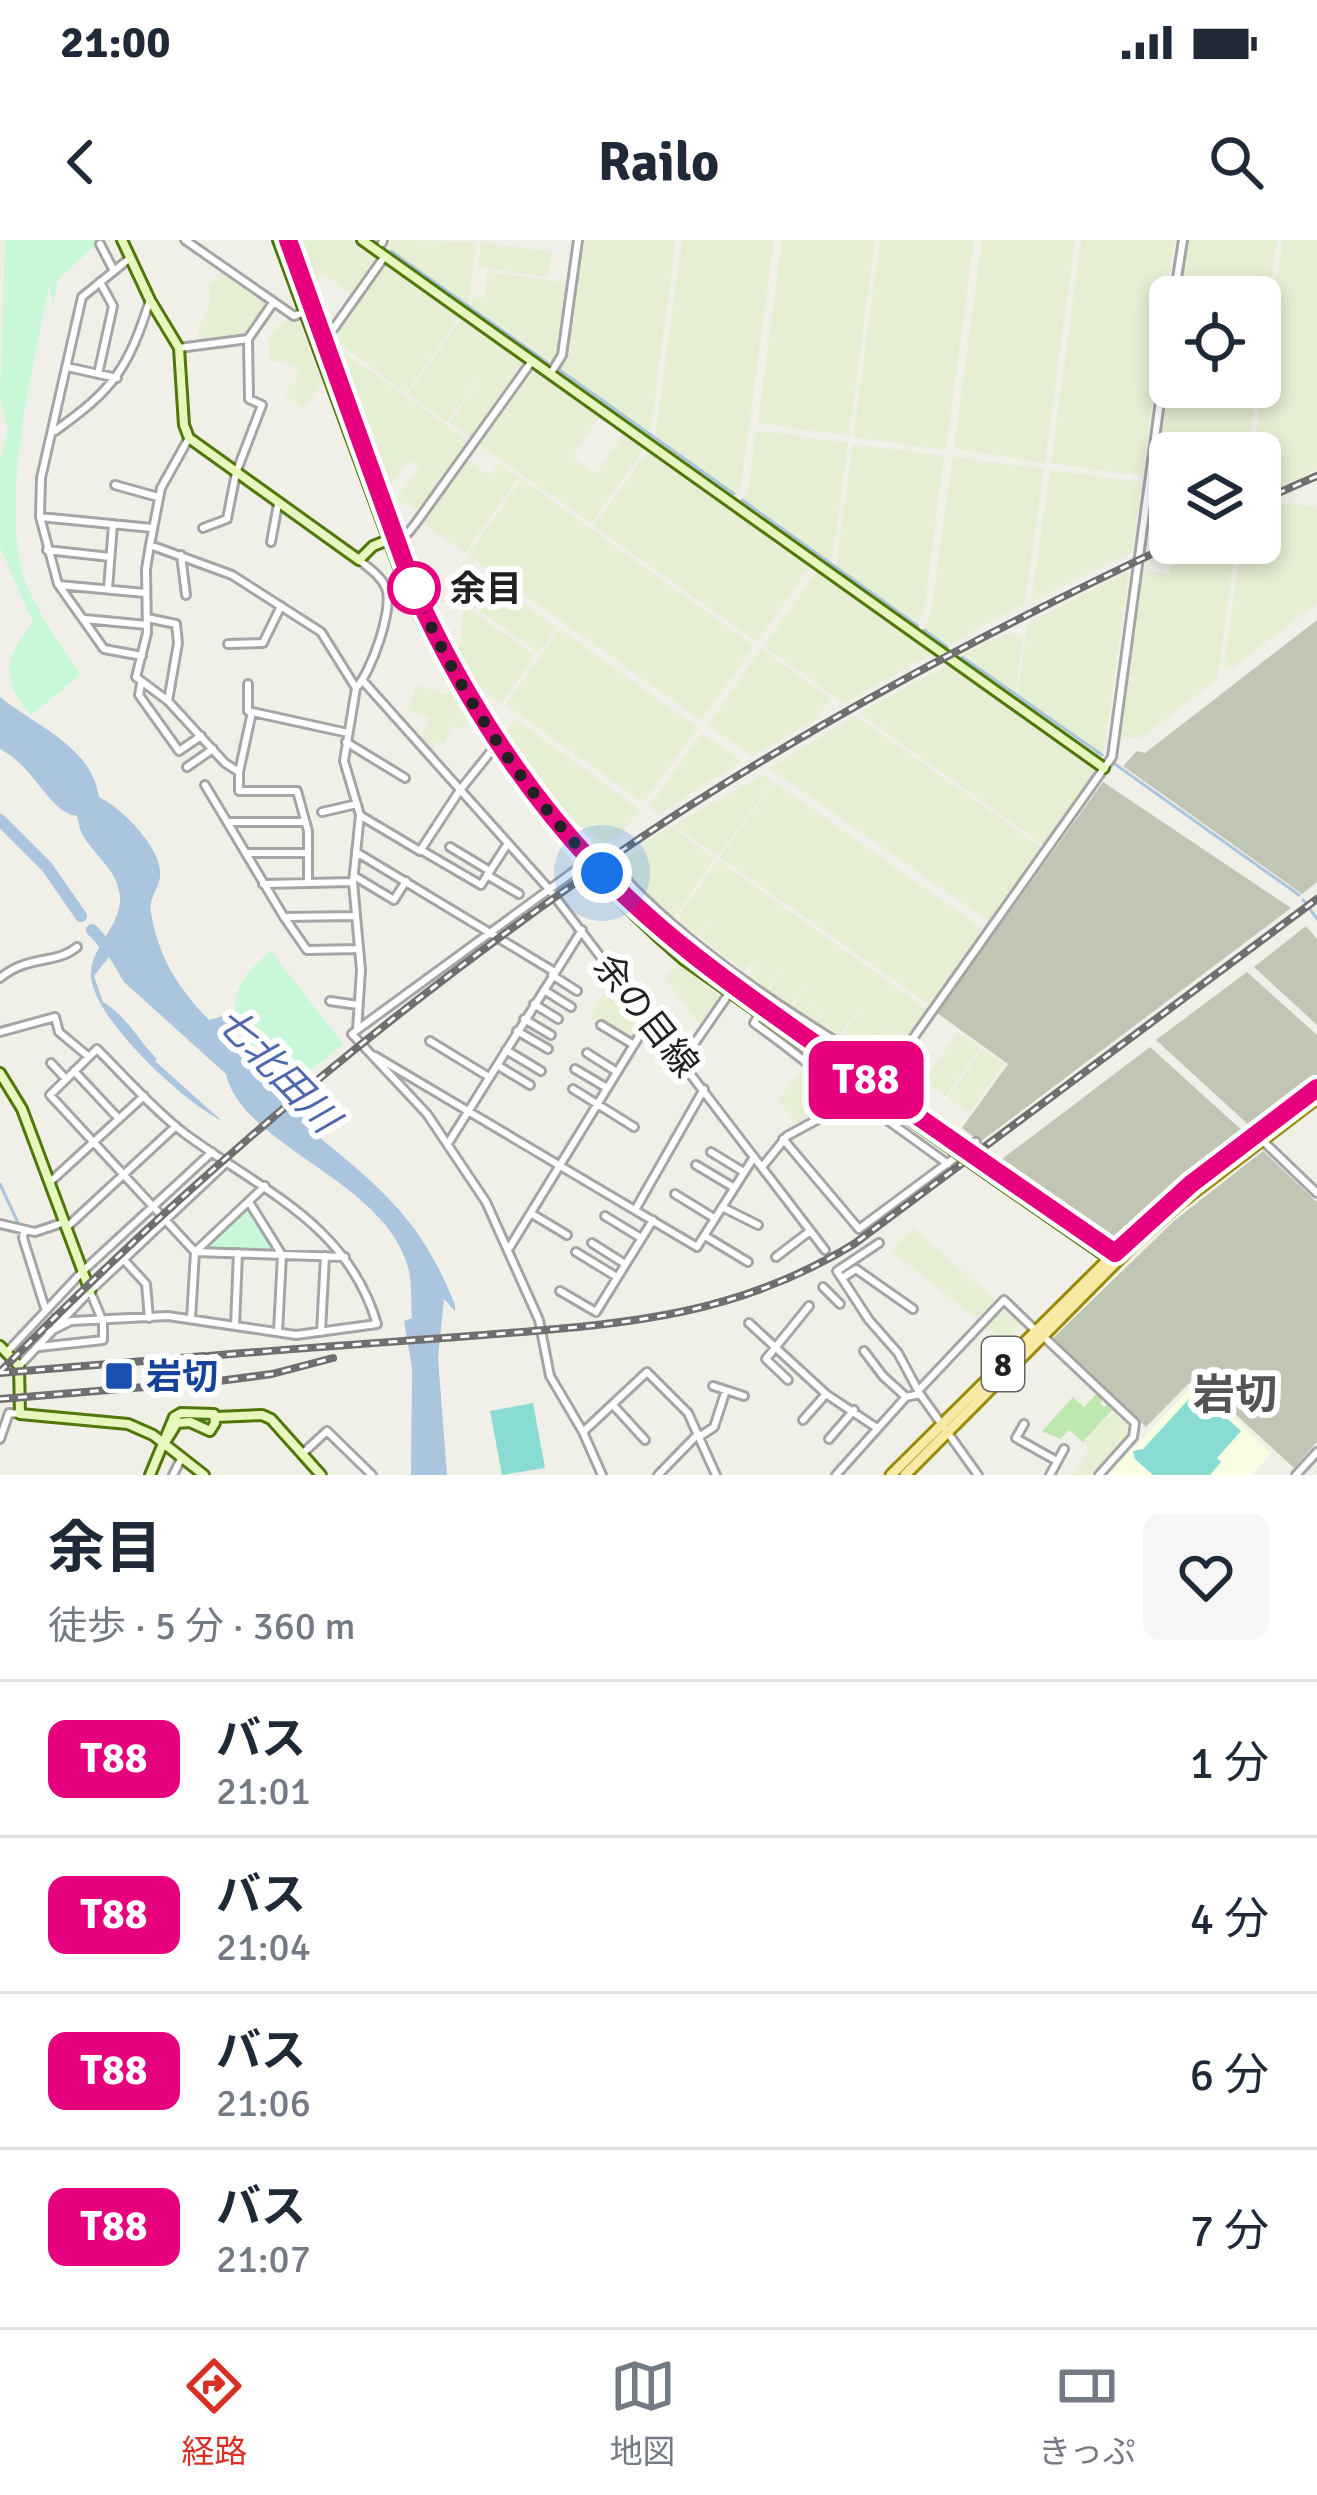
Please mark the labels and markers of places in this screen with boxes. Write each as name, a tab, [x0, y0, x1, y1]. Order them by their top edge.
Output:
marker: 余目	[389, 563, 439, 613]
place label: 余目	[450, 567, 522, 612]
place label: 岩切	[146, 1355, 218, 1400]
marker: 岩切	[103, 1360, 135, 1392]

